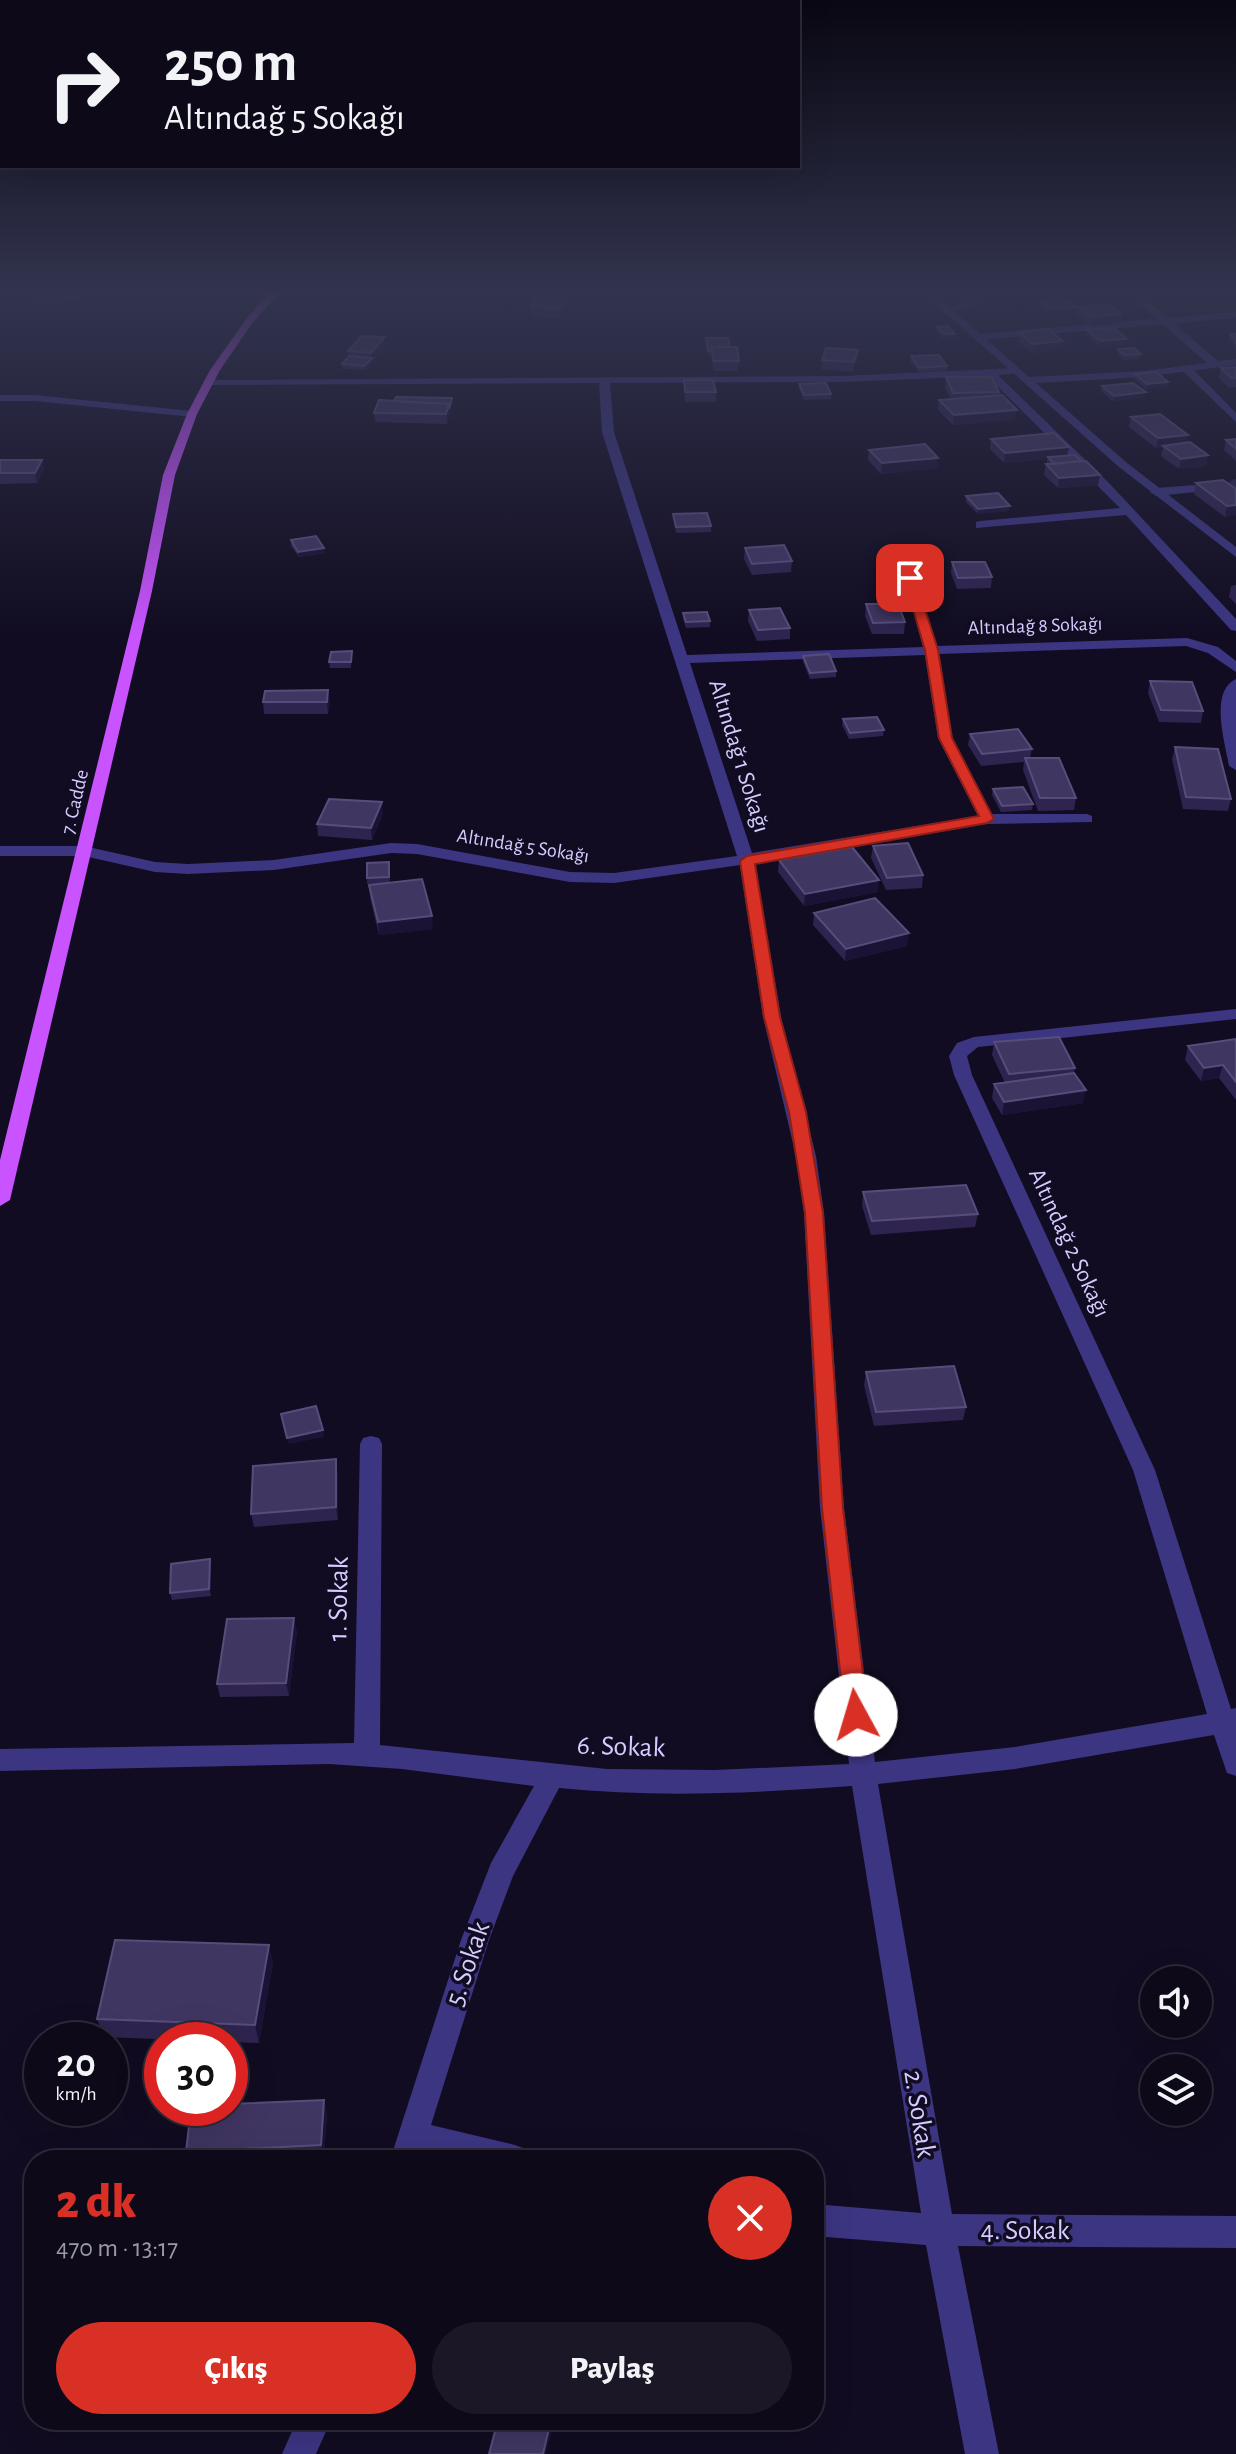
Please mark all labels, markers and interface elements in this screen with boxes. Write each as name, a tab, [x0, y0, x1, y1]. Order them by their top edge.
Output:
icon: right	[32, 32, 136, 136]
text: 250 m	[164, 35, 297, 91]
text: Altındağ 5 Sokağı	[164, 100, 405, 136]
pin	[876, 544, 944, 612]
icon: arrive	[888, 556, 932, 600]
street label: Altındağ 8 Sokağı	[967, 614, 1103, 638]
street label: Altındağ 1 Sokağı	[704, 677, 774, 835]
street label: 7. Cadde	[58, 768, 92, 836]
street label: Altındağ 5 Sokağı	[455, 826, 591, 866]
street label: Altındağ 2 Sokağı	[1024, 1165, 1114, 1321]
street label: 1. Sokak	[324, 1556, 354, 1642]
position arrow	[814, 1673, 898, 1757]
street label: 6. Sokak	[576, 1731, 666, 1763]
street label: 5. Sokak	[441, 1918, 495, 2010]
map controls	[1140, 1966, 1212, 2126]
button: sound	[1140, 1966, 1212, 2038]
speed limit sign: 30	[144, 2022, 248, 2126]
text: 20	[56, 2044, 96, 2084]
button: layers	[1140, 2054, 1212, 2126]
street label: 2. Sokak	[898, 2068, 940, 2160]
text: km/h	[55, 2084, 97, 2104]
button: close	[708, 2176, 792, 2260]
text: 2 dk	[56, 2179, 136, 2227]
street label: 4. Sokak	[981, 2217, 1070, 2245]
text: 470 m · 13:17	[56, 2235, 178, 2261]
button: Çıkış	[56, 2322, 416, 2414]
button: Paylaş	[432, 2322, 792, 2414]

